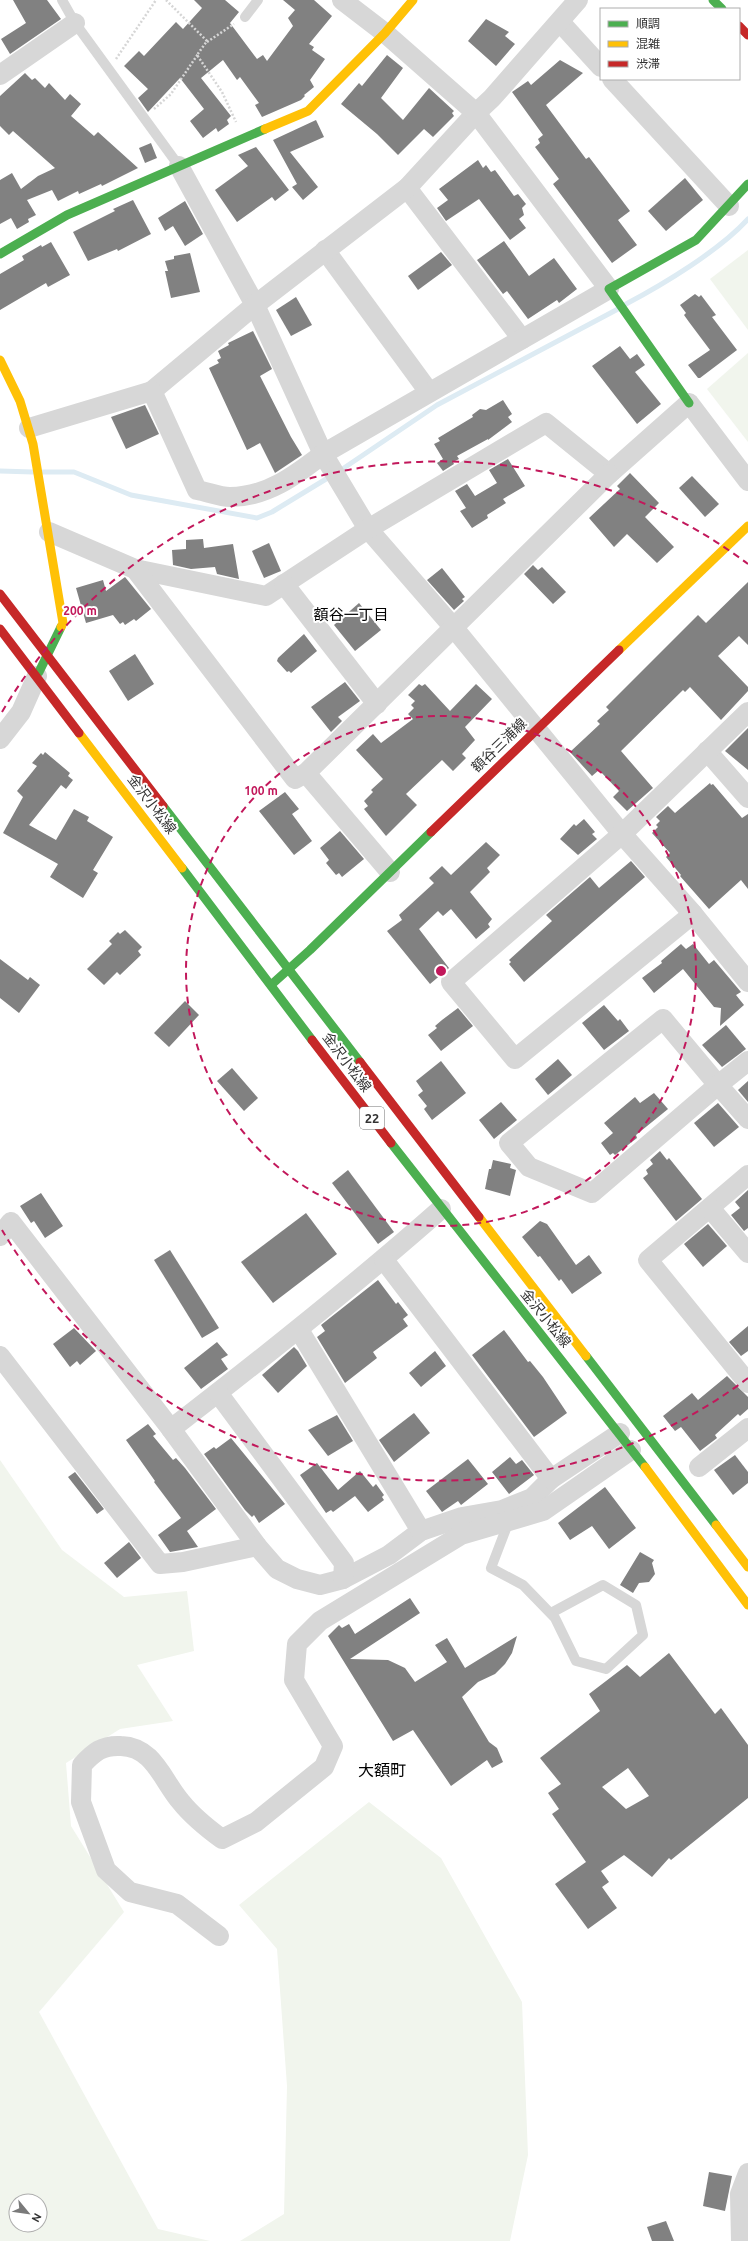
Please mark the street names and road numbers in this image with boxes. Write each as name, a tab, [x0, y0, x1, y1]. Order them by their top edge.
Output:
street label: 額谷三浦線	[468, 715, 530, 775]
street label: 金沢小松線	[125, 771, 179, 837]
street label: 金沢小松線	[320, 1029, 374, 1095]
road number: 22	[360, 1107, 384, 1129]
street label: 金沢小松線	[518, 1286, 574, 1350]

